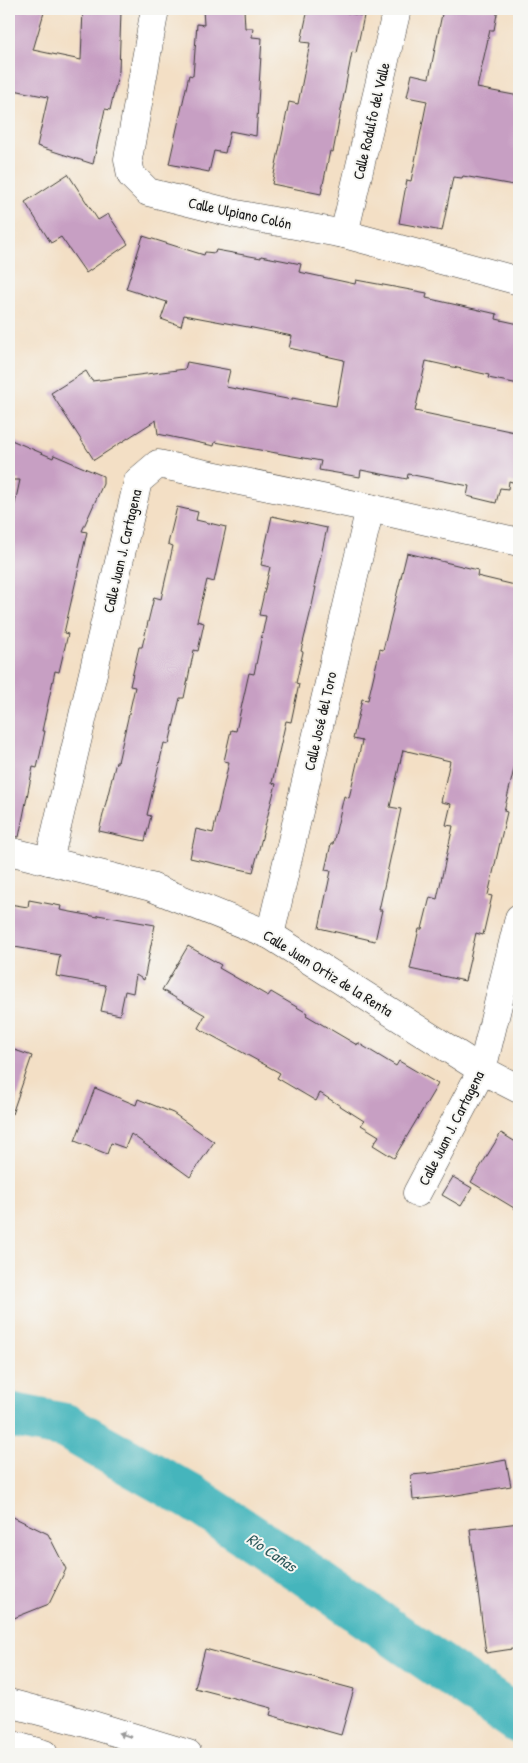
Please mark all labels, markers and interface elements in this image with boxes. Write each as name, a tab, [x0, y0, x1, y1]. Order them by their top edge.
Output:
street label: Calle Rodulfo del Valle	[347, 60, 395, 182]
street label: Calle Ulpiano Colón	[186, 192, 294, 234]
street label: Calle Juan J. Cartagena	[98, 487, 146, 615]
street label: Calle José del Toro	[298, 669, 342, 773]
street label: Calle Juan Ortiz de la Renta	[259, 925, 397, 1022]
street label: Calle Juan J. Cartagena	[413, 1067, 489, 1189]
water label: Río Cañas	[243, 1527, 303, 1578]
one-way arrow	[117, 1730, 132, 1738]

